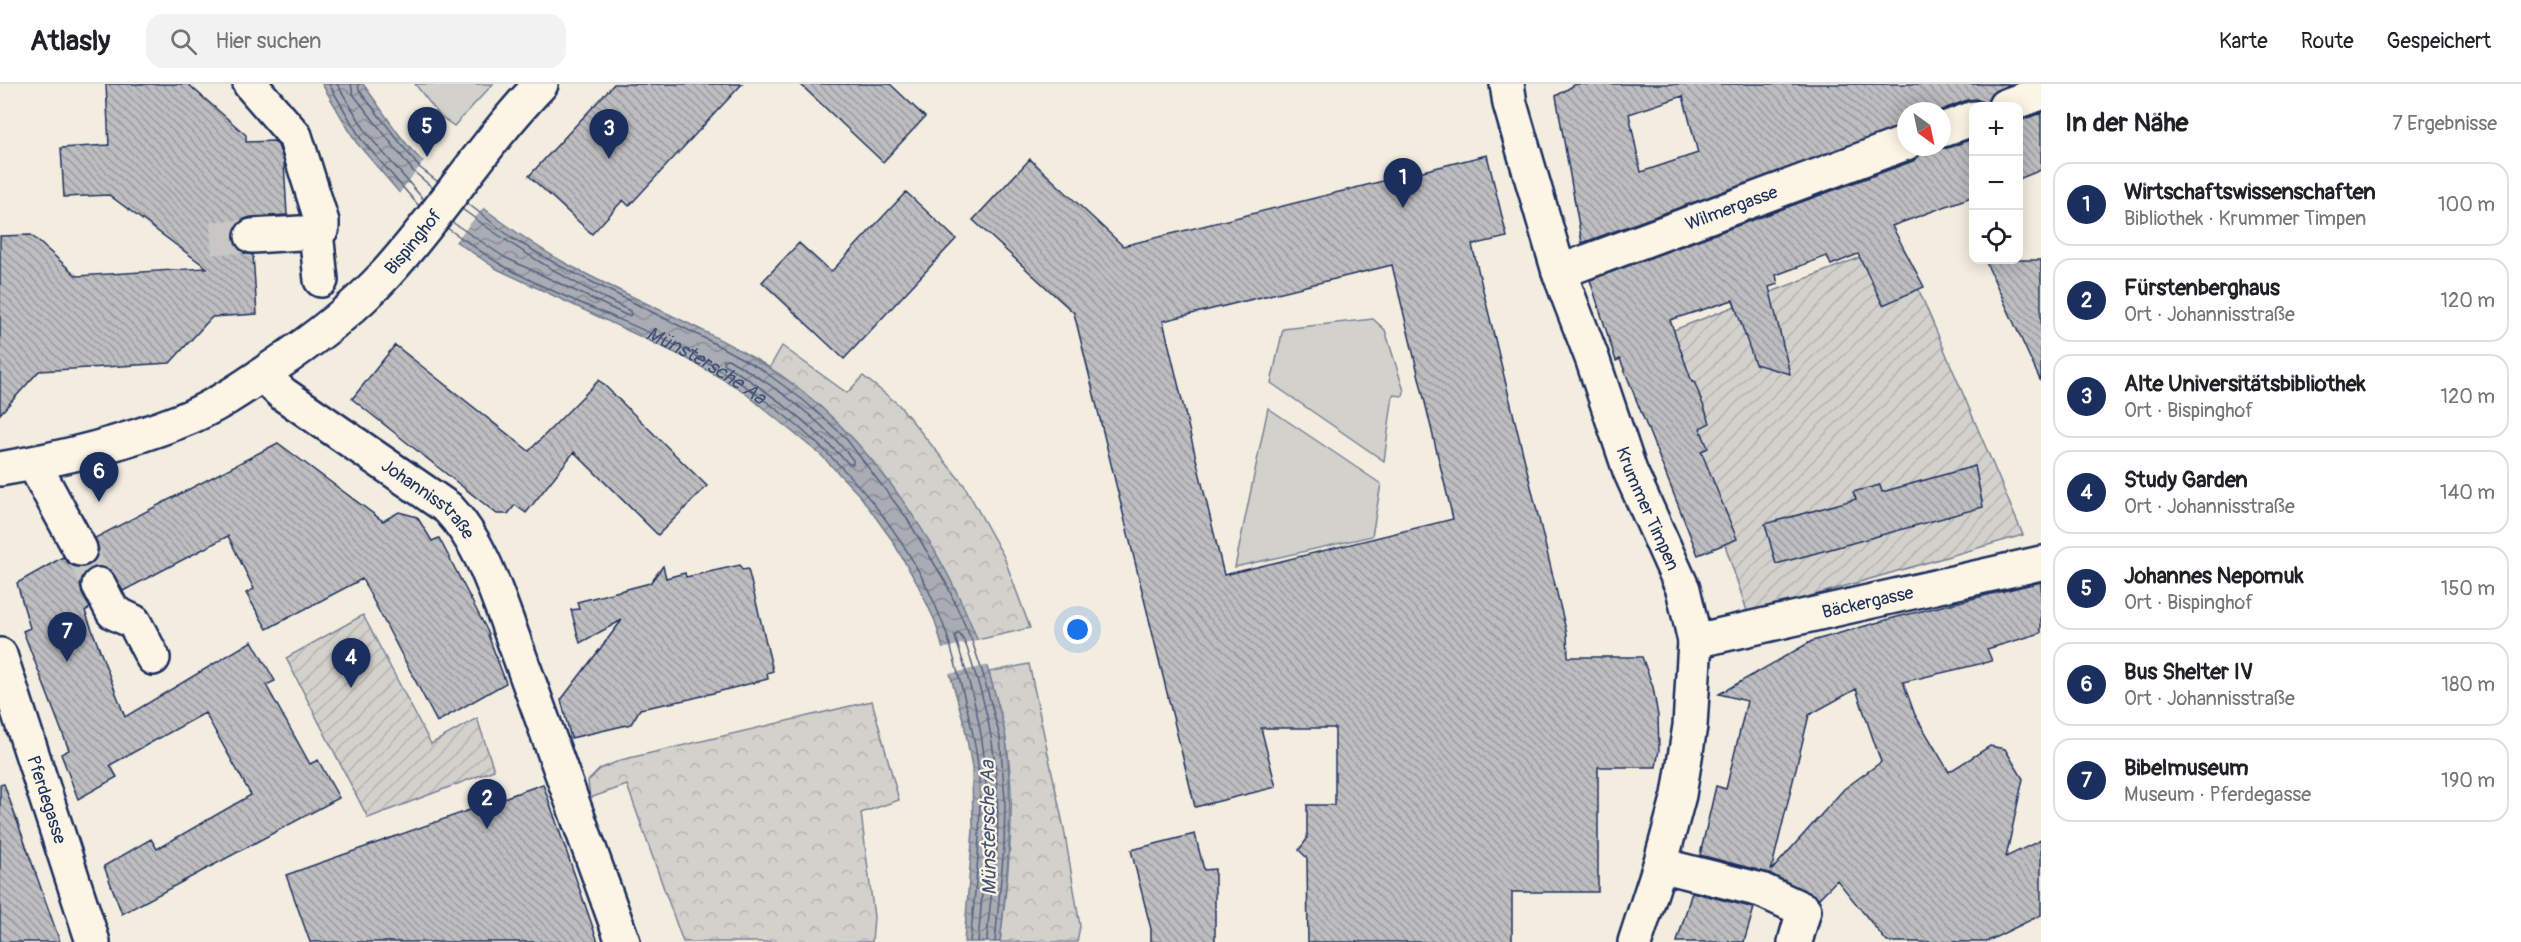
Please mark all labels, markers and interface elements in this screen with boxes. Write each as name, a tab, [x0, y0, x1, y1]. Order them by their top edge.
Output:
search box	[146, 14, 566, 68]
text: Atlasly	[30, 24, 110, 59]
icon: search	[167, 25, 200, 58]
text: Hier suchen	[215, 27, 321, 55]
text: Karte	[2219, 28, 2268, 55]
text: Route	[2301, 28, 2354, 55]
text: Gespeichert	[2387, 28, 2491, 55]
north arrow	[1897, 102, 1951, 156]
map controls	[1969, 102, 2023, 264]
button: +	[1969, 102, 2023, 156]
pin: 5	[408, 107, 446, 157]
text: In der Nähe	[2065, 107, 2188, 139]
pin: 3	[590, 110, 628, 159]
text: 7 Ergebnisse	[2392, 111, 2497, 136]
button: −	[1969, 156, 2023, 210]
pin: 1	[1384, 158, 1422, 208]
text: Wirtschaftswissenschaften	[2124, 178, 2376, 206]
street label: Wilmergasse	[1682, 181, 1781, 236]
text: 1	[2083, 192, 2090, 217]
text: 100 m	[2438, 192, 2495, 217]
street label: Bispinghof	[380, 204, 447, 280]
text: Bibliothek · Krummer Timpen	[2124, 206, 2366, 231]
button: locate	[1969, 210, 2023, 264]
text: Fürstenberghaus	[2124, 274, 2280, 302]
text: 2	[2081, 288, 2092, 313]
text: 120 m	[2440, 288, 2495, 313]
text: Ort · Johannisstraße	[2124, 302, 2295, 327]
water label: Münstersche Aa	[642, 321, 772, 411]
text: Alte Universitätsbibliothek	[2124, 370, 2366, 398]
text: 3	[2081, 384, 2092, 409]
text: 120 m	[2440, 384, 2495, 409]
text: Ort · Bispinghof	[2124, 398, 2253, 423]
street label: Krummer Timpen	[1611, 444, 1684, 574]
pin: 6	[80, 452, 118, 502]
street label: Johannisstraße	[377, 454, 479, 544]
text: Study Garden	[2124, 466, 2248, 494]
text: 4	[2081, 480, 2092, 505]
text: 140 m	[2440, 480, 2495, 505]
text: Ort · Johannisstraße	[2124, 494, 2295, 519]
text: Johannes Nepomuk	[2124, 562, 2304, 590]
text: 5	[2081, 576, 2092, 601]
text: 150 m	[2441, 576, 2495, 601]
street label: Bäckergasse	[1820, 581, 1916, 624]
text: Ort · Bispinghof	[2124, 590, 2253, 615]
pin: 7	[48, 612, 86, 662]
your location	[1063, 615, 1092, 644]
pin: 4	[332, 638, 370, 688]
text: Bus Shelter IV	[2124, 658, 2253, 686]
text: 6	[2081, 672, 2092, 697]
text: 180 m	[2441, 672, 2495, 697]
text: Ort · Johannisstraße	[2124, 686, 2295, 711]
street label: Pferdegasse	[21, 753, 71, 847]
text: Bibelmuseum	[2124, 754, 2248, 782]
water label: Münstersche Aa	[975, 759, 1002, 896]
text: 7	[2081, 768, 2092, 793]
text: 190 m	[2441, 768, 2495, 793]
pin: 2	[468, 780, 506, 829]
text: Museum · Pferdegasse	[2124, 782, 2311, 807]

